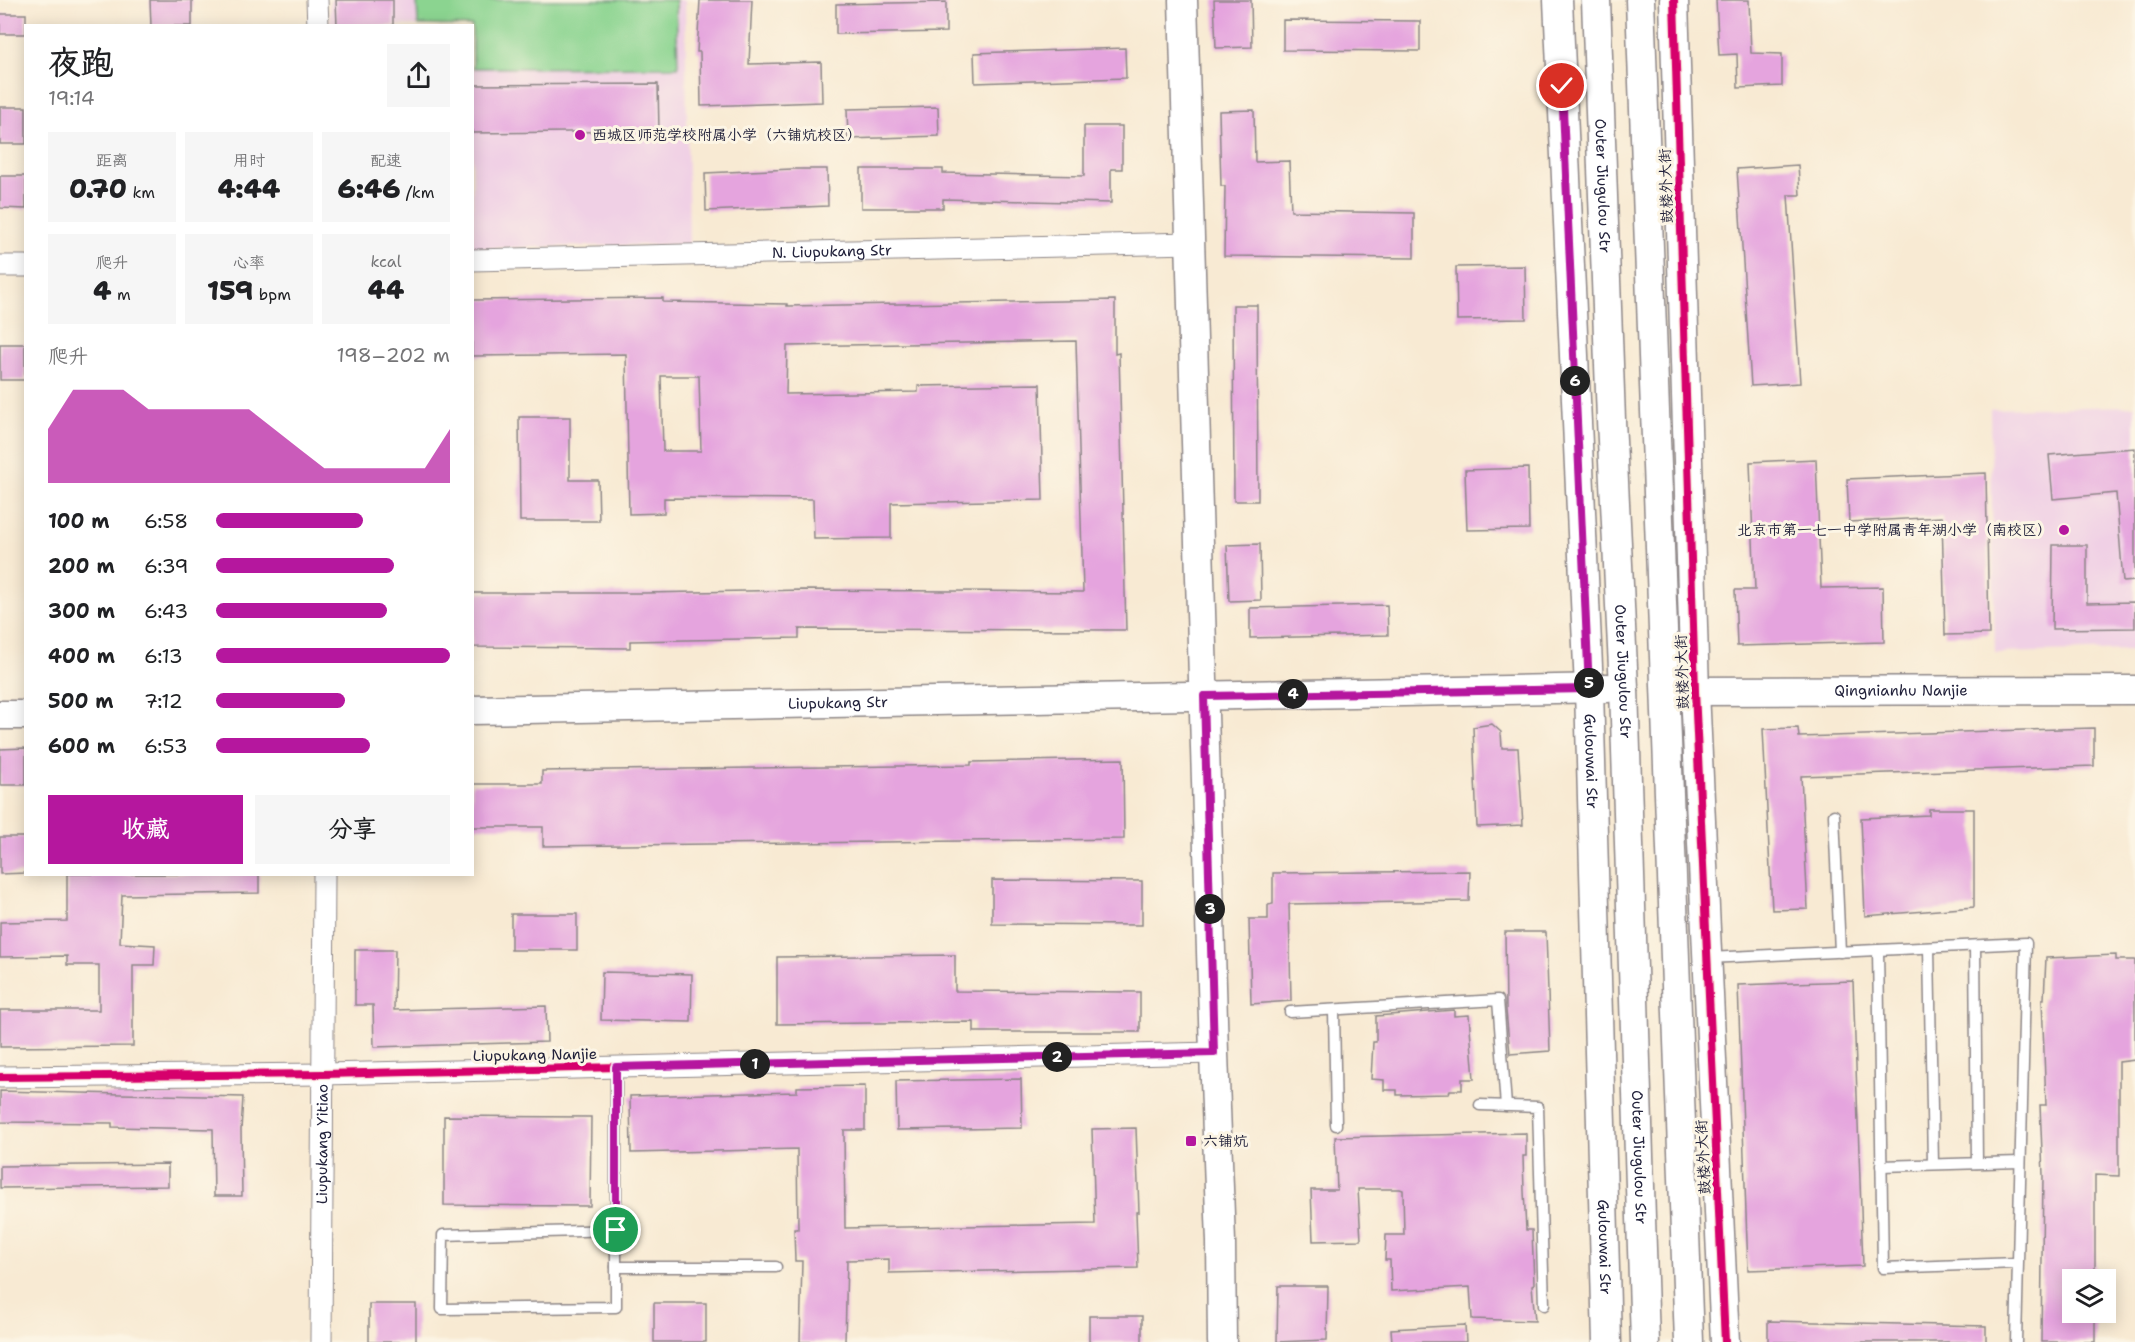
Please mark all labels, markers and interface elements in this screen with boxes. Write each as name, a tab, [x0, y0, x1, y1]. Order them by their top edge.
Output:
text: 夜跑	[48, 40, 114, 85]
button: share	[387, 44, 450, 107]
pin	[1536, 60, 1587, 111]
icon: check	[1545, 69, 1578, 102]
text: 19:14	[48, 85, 95, 111]
street label: Outer Jiugulou Str	[1590, 118, 1615, 253]
place label: 西城区师范学校附属小学（六铺炕校区）	[592, 125, 862, 145]
marker: 西城区师范学校附属小学（六铺炕校区）	[573, 128, 587, 142]
street label: 鼓楼外大街	[1655, 148, 1677, 224]
text: 距离	[96, 150, 128, 171]
text: 用时	[233, 150, 265, 171]
text: 配速	[370, 150, 402, 171]
text: 0.70	[69, 171, 127, 206]
text: 4:44	[218, 171, 280, 206]
text: 6:46	[338, 171, 400, 206]
text: km	[127, 182, 155, 203]
text: /km	[400, 182, 434, 203]
street label: N. Liupukang Str	[772, 240, 892, 263]
text: kcal	[370, 251, 402, 272]
text: 爬升	[96, 252, 128, 273]
text: 心率	[233, 252, 265, 273]
text: 44	[368, 272, 404, 307]
text: 4	[93, 273, 111, 308]
text: 159	[207, 273, 253, 308]
text: m	[111, 284, 131, 305]
text: bpm	[253, 284, 291, 305]
text: 198–202 m	[337, 342, 450, 368]
text: 爬升	[48, 343, 88, 369]
pin: 6	[1560, 366, 1590, 396]
text: 6	[1569, 370, 1581, 391]
text: 100 m	[48, 508, 110, 534]
text: 6:58	[144, 508, 188, 534]
place label: 北京市第一七一中学附属青年湖小学（南校区）	[1737, 520, 2052, 540]
marker: 北京市第一七一中学附属青年湖小学（南校区）	[2057, 523, 2071, 537]
text: 200 m	[48, 553, 115, 579]
text: 6:39	[144, 553, 189, 579]
text: 300 m	[48, 598, 115, 624]
text: 6:43	[144, 598, 188, 624]
street label: Outer Jiugulou Str	[1610, 604, 1636, 739]
street label: 鼓楼外大街	[1671, 634, 1693, 710]
text: 400 m	[48, 643, 115, 669]
text: 6:13	[144, 643, 183, 669]
pin: 5	[1574, 668, 1604, 698]
text: 5	[1584, 672, 1594, 693]
pin: 4	[1278, 679, 1308, 709]
street label: Qingnianhu Nanjie	[1834, 680, 1968, 701]
text: 4	[1287, 683, 1299, 704]
text: 500 m	[48, 688, 114, 714]
text: 7:12	[144, 688, 183, 714]
street label: Liupukang Str	[788, 692, 888, 714]
street label: Gulouwai Str	[1580, 713, 1602, 809]
text: 600 m	[48, 733, 115, 759]
text: 6:53	[144, 733, 188, 759]
button: 收藏	[48, 795, 243, 864]
button: 分享	[255, 795, 450, 864]
pin: 3	[1195, 894, 1225, 924]
text: 3	[1204, 898, 1216, 919]
pin: 2	[1042, 1042, 1072, 1072]
street label: Liupukang Nanjie	[473, 1044, 597, 1066]
text: 2	[1051, 1046, 1063, 1067]
pin: 1	[740, 1049, 770, 1079]
text: 1	[751, 1053, 759, 1074]
street label: Liupukang Yitiao	[312, 1084, 333, 1204]
street label: Outer Jiugulou Str	[1627, 1090, 1651, 1225]
street label: 鼓楼外大街	[1691, 1119, 1715, 1195]
place label: 六铺炕	[1203, 1131, 1248, 1151]
marker: 六铺炕	[1184, 1134, 1198, 1148]
street label: Gulouwai Str	[1593, 1199, 1616, 1295]
pin	[590, 1204, 641, 1255]
icon: arrive	[599, 1213, 632, 1246]
map controls	[2062, 1269, 2116, 1323]
button: layers	[2062, 1269, 2116, 1323]

